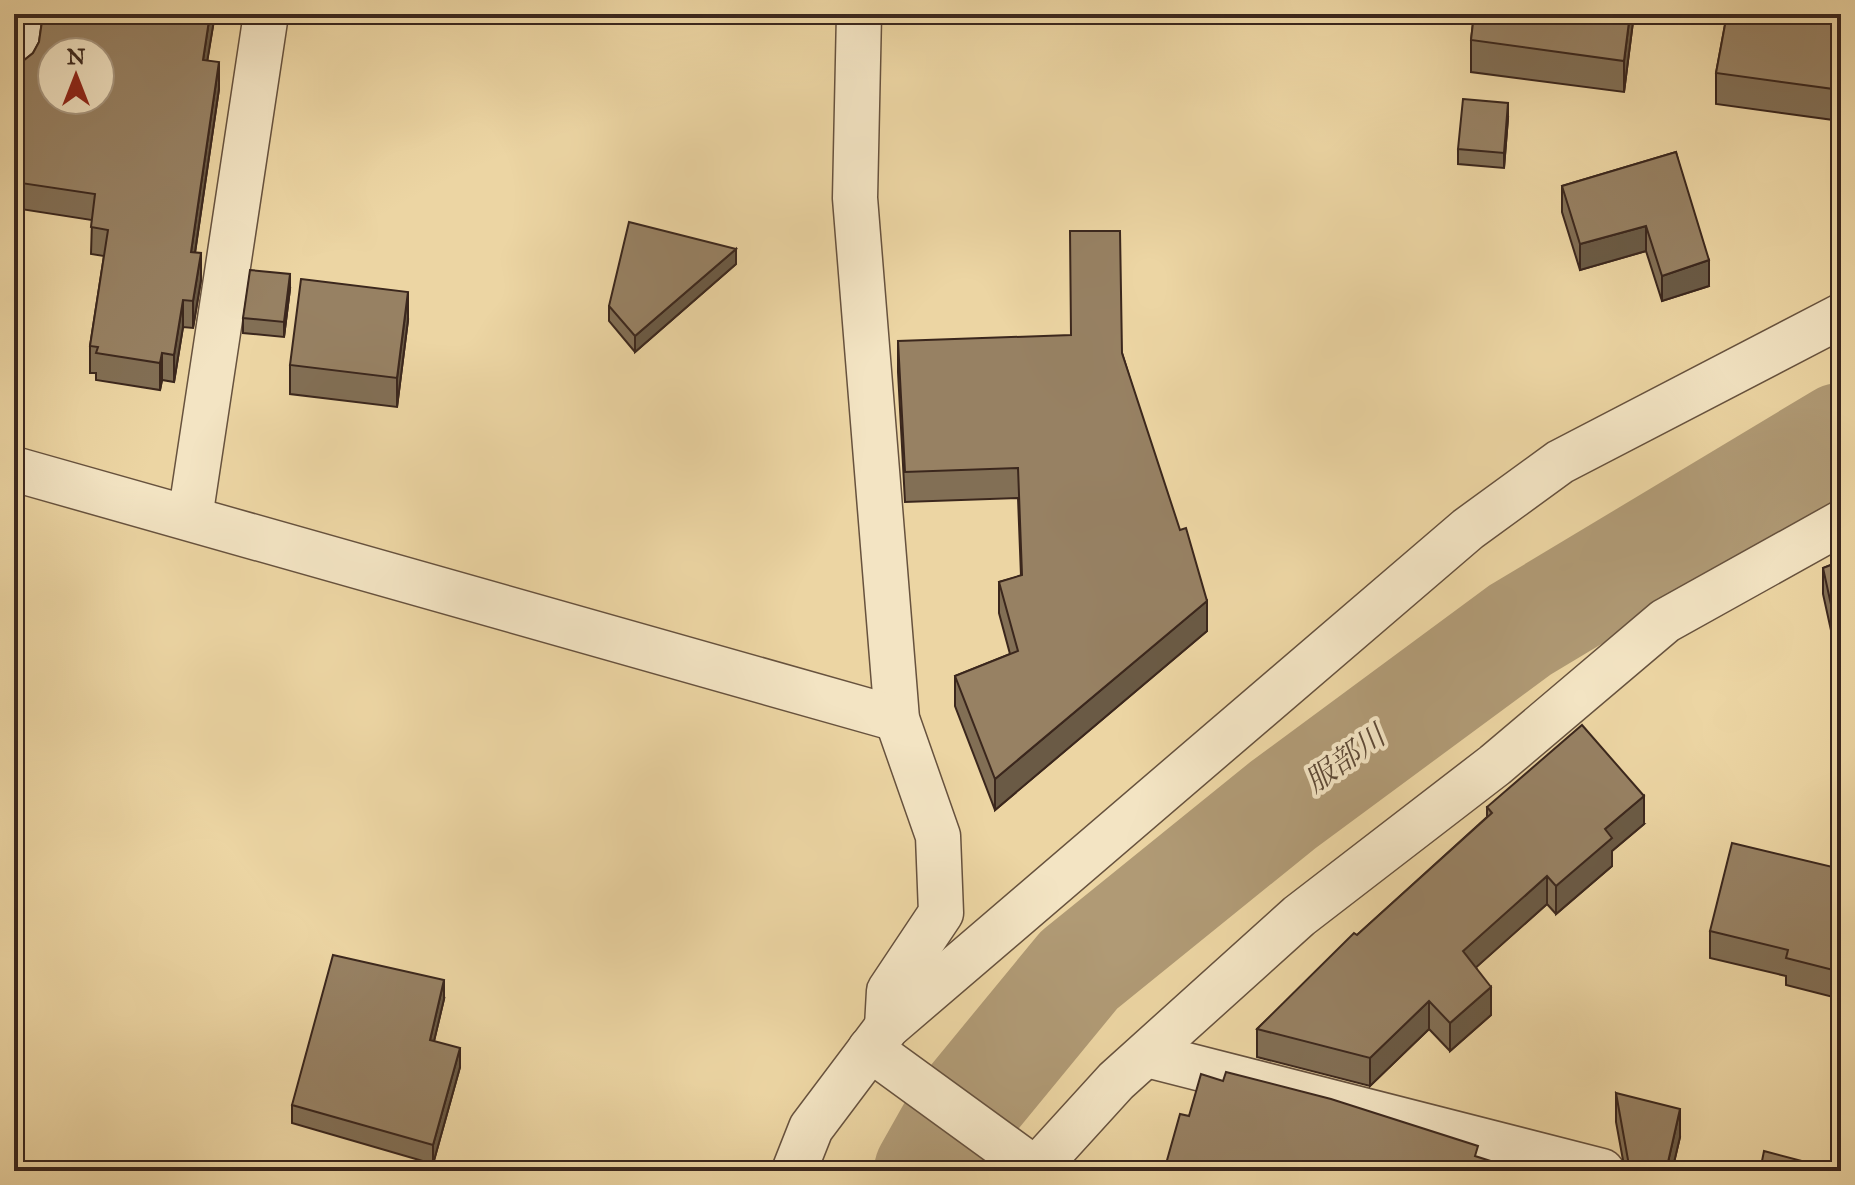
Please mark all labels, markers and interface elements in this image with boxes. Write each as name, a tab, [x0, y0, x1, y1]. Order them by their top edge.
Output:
north arrow	[36, 36, 116, 116]
text: N	[67, 43, 86, 70]
water label: 服部川	[1298, 716, 1394, 800]

